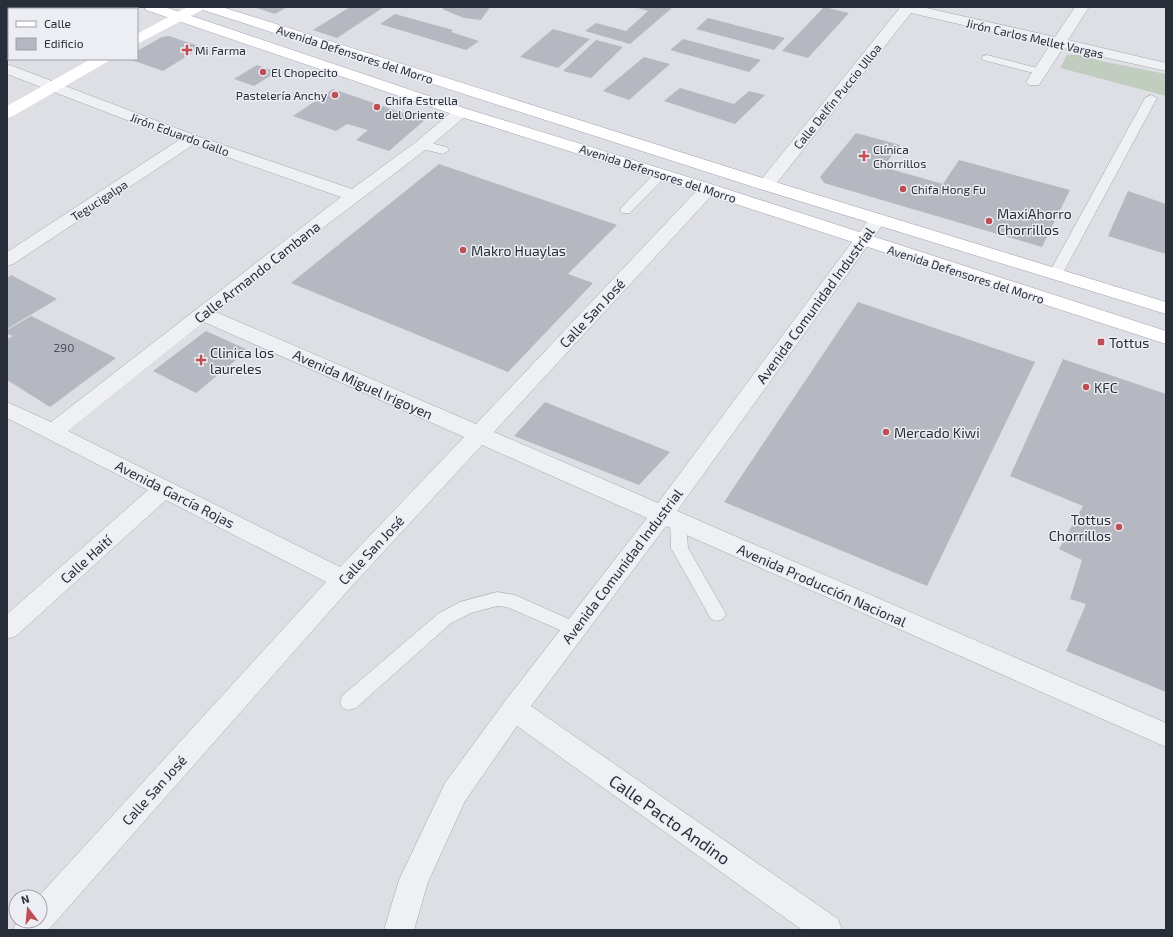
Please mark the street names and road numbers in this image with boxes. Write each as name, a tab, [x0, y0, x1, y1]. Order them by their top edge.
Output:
street label: Jirón Carlos Mellet Vargas	[965, 15, 1105, 61]
street label: Avenida Defensores del Morro	[275, 22, 435, 86]
street label: Calle Delfín Puccio Ulloa	[790, 41, 884, 151]
street label: Jirón Eduardo Gallo	[129, 110, 232, 158]
street label: Avenida Defensores del Morro	[578, 141, 738, 205]
street label: Tegucigalpa	[68, 176, 130, 224]
street label: Calle Armando Cambana	[191, 218, 323, 326]
street label: Avenida Comunidad Industrial	[752, 223, 878, 387]
street label: Avenida Defensores del Morro	[886, 242, 1046, 306]
street label: Calle San José	[556, 275, 628, 351]
street label: Avenida Miguel Irigoyen	[291, 346, 435, 422]
street label: Avenida García Rojas	[113, 457, 237, 531]
street label: Avenida Comunidad Industrial	[558, 485, 686, 647]
street label: Calle San José	[335, 512, 407, 588]
street label: Calle Haití	[57, 531, 116, 587]
street label: Avenida Producción Nacional	[735, 540, 910, 630]
street label: Calle San José	[118, 751, 190, 829]
street label: Calle Pacto Andino	[606, 770, 734, 868]

